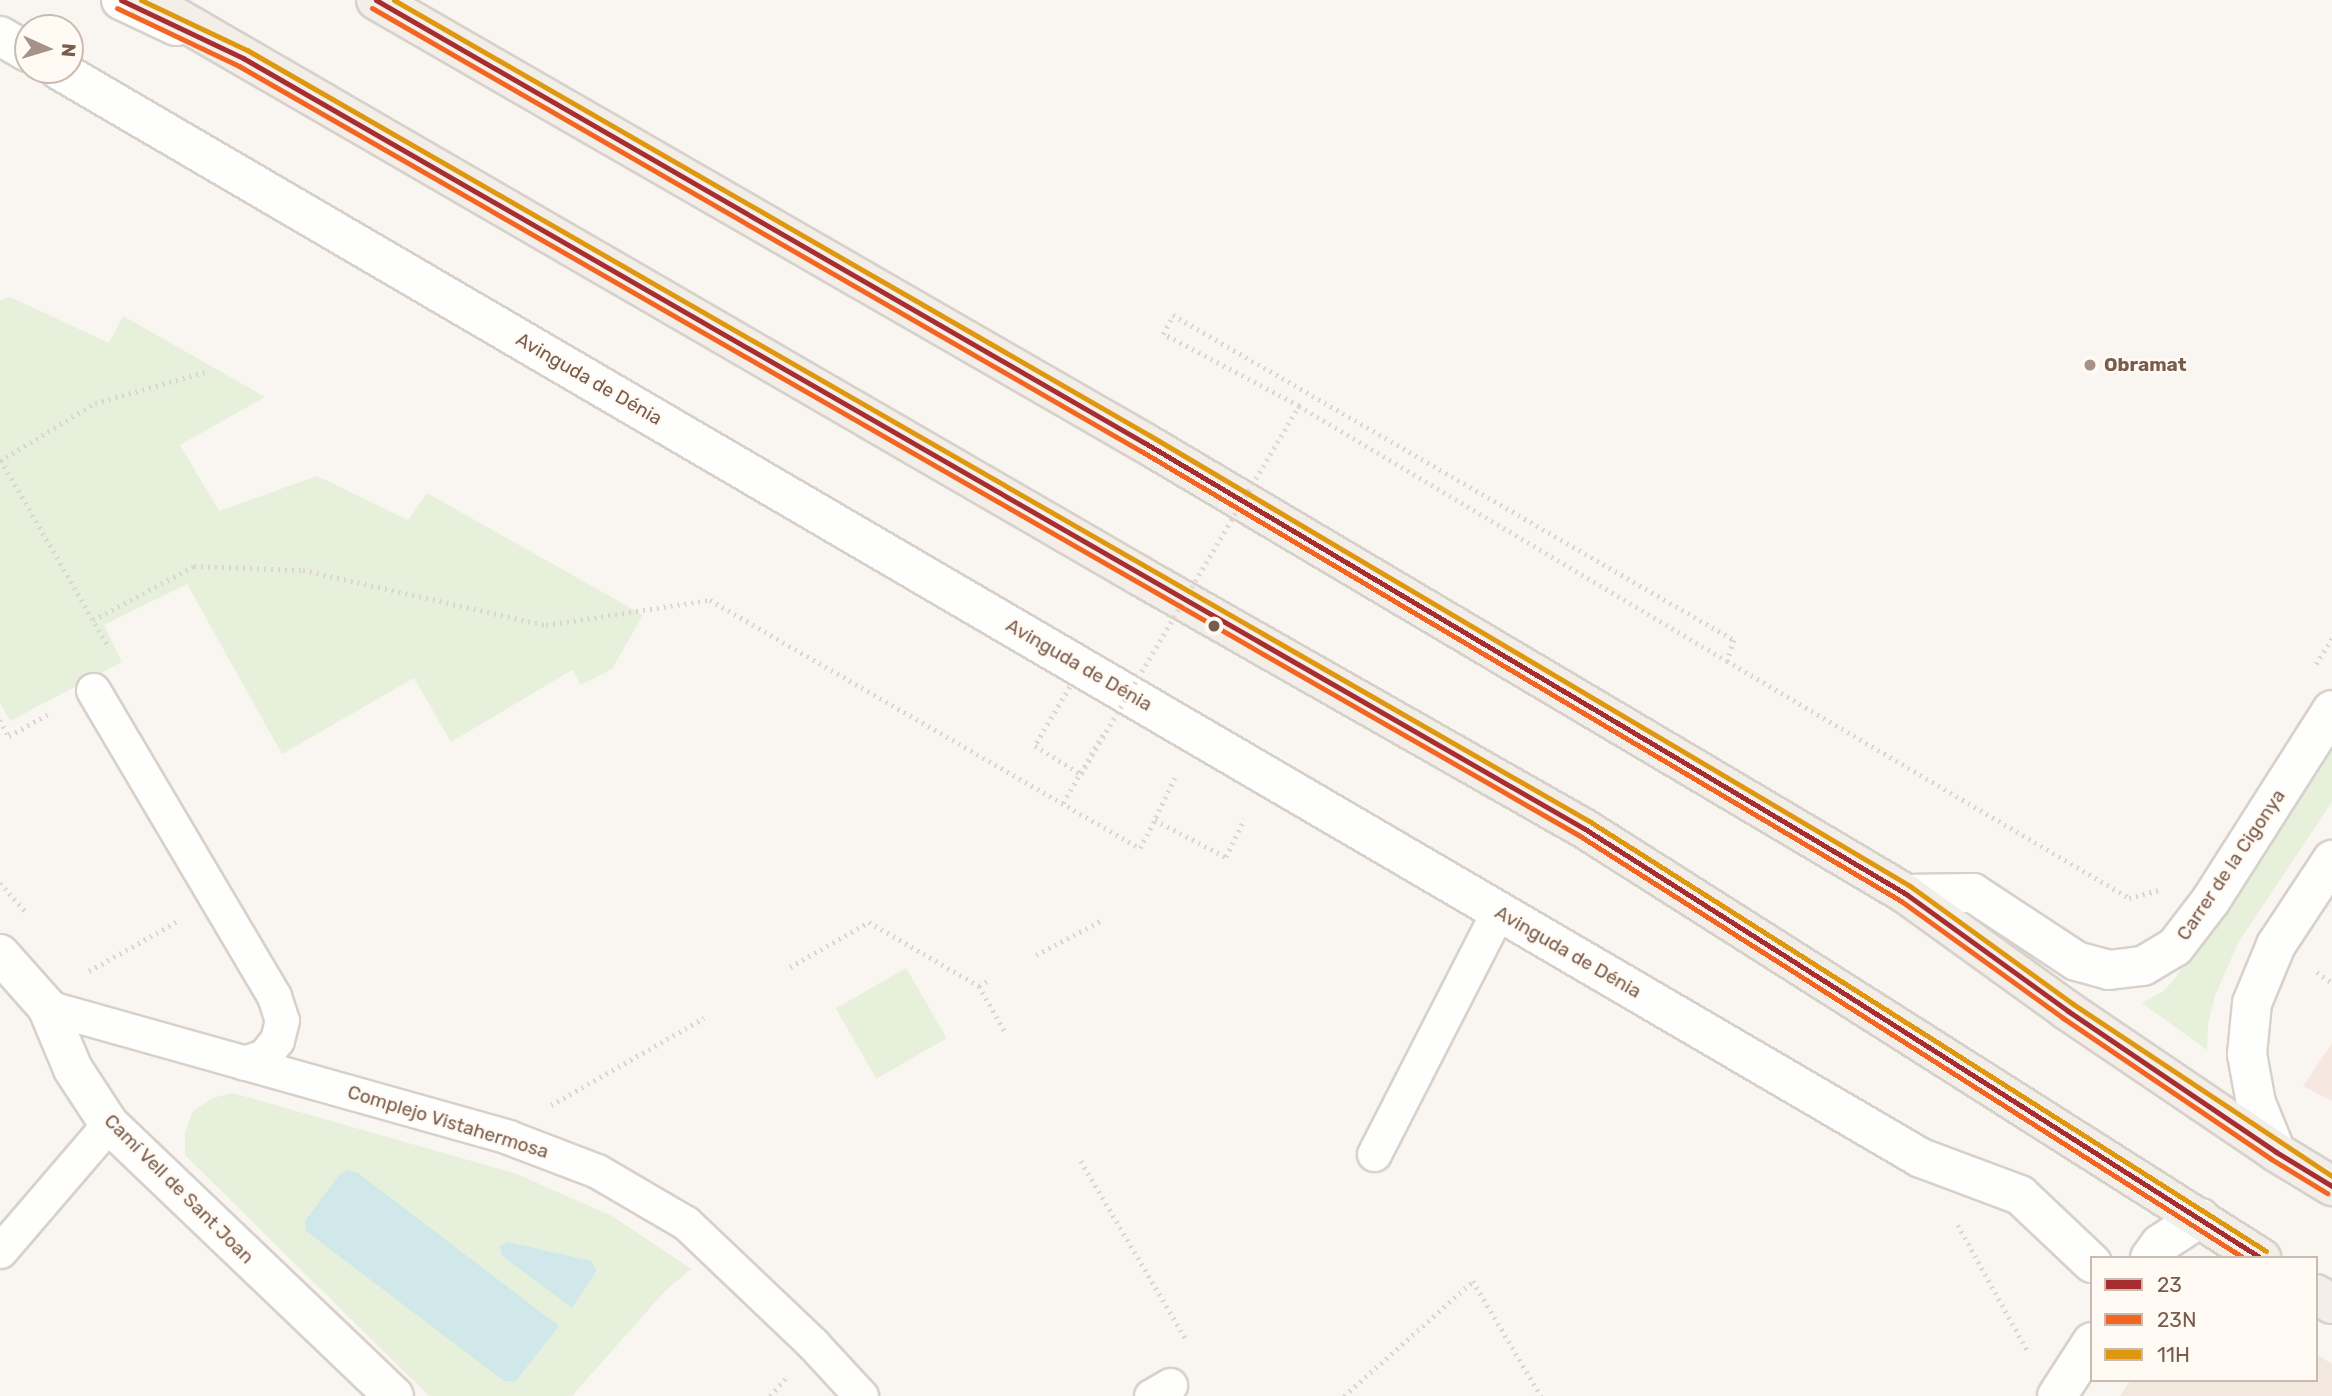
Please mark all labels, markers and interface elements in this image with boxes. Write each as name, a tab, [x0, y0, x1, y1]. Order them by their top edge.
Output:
north arrow	[14, 14, 84, 84]
text: N	[57, 43, 80, 58]
street label: Avinguda de Dénia	[512, 328, 666, 430]
place label: Obramat	[2104, 354, 2187, 376]
marker: Obramat	[2082, 357, 2098, 373]
street label: Avinguda de Dénia	[1002, 614, 1156, 716]
unlabelled marker	[1207, 619, 1221, 633]
street label: Carrer de la Cigonya	[2172, 785, 2290, 945]
street label: Avinguda de Dénia	[1491, 901, 1645, 1003]
street label: Complejo Vistahermosa	[345, 1080, 551, 1164]
street label: Camí Vell de Sant Joan	[99, 1109, 259, 1269]
legend	[2090, 1256, 2318, 1382]
text: 23	[2157, 1272, 2182, 1297]
text: 23N	[2157, 1307, 2197, 1332]
text: 11H	[2157, 1342, 2190, 1367]

